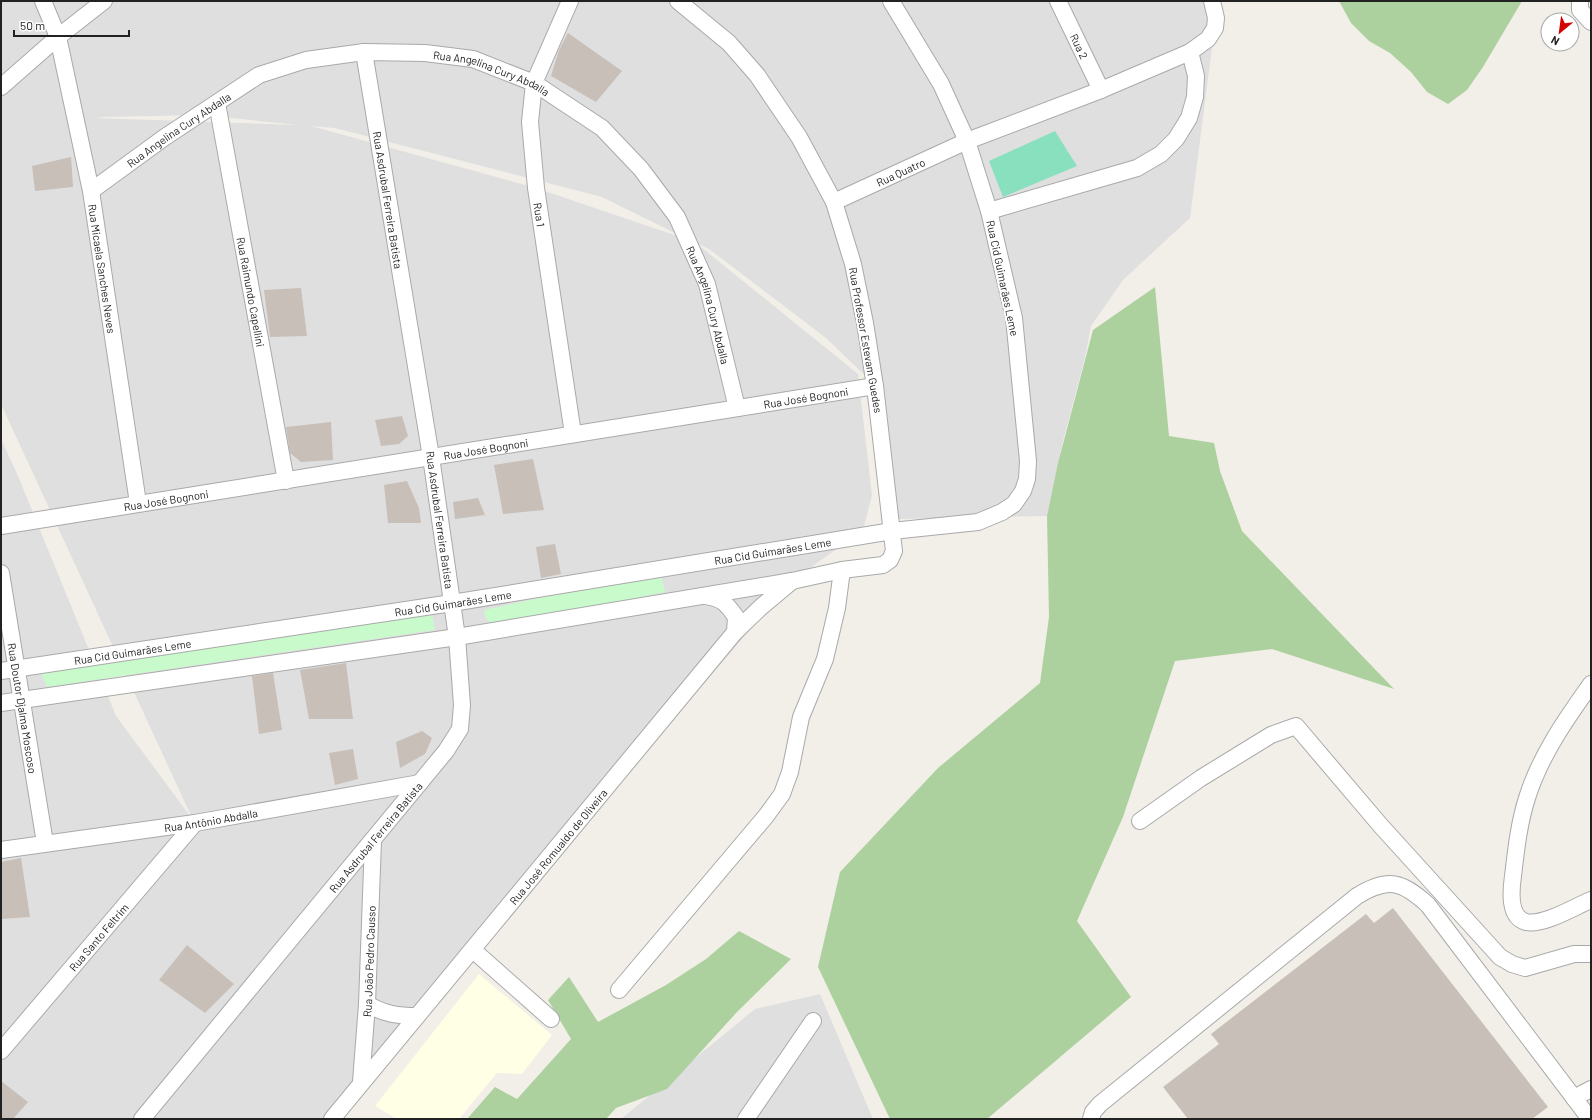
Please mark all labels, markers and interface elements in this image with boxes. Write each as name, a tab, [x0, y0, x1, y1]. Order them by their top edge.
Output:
scale bar	[14, 12, 129, 38]
north arrow	[1540, 12, 1580, 52]
text: 50 m	[20, 18, 45, 32]
street label: Rua 2	[1068, 31, 1091, 61]
text: N	[1549, 34, 1561, 49]
street label: Rua Angelina Cury Abdalla	[432, 48, 552, 98]
street label: Rua Angelina Cury Abdalla	[124, 89, 233, 169]
street label: Rua Asdrubal Ferreira Batista	[371, 130, 405, 270]
street label: Rua Quatro	[874, 155, 927, 188]
street label: Rua 1	[532, 202, 548, 228]
street label: Rua Micaela Sanches Neves	[87, 203, 119, 334]
street label: Rua Cid Guimarães Leme	[984, 219, 1022, 337]
street label: Rua Raimundo Capellini	[235, 236, 268, 348]
street label: Rua Angelina Cury Abdalla	[684, 244, 733, 365]
street label: Rua Professor Estevam Guedes	[847, 266, 885, 414]
street label: Rua José Bognoni	[762, 384, 849, 410]
street label: Rua José Bognoni	[443, 435, 529, 462]
street label: Rua Asdrubal Ferreira Batista	[424, 450, 456, 590]
street label: Rua José Bognoni	[123, 486, 209, 513]
street label: Rua Cid Guimarães Leme	[713, 535, 832, 566]
street label: Rua Cid Guimarães Leme	[393, 587, 512, 618]
street label: Rua Cid Guimarães Leme	[73, 636, 192, 666]
street label: Rua Doutor Djalma Moscoso	[6, 642, 40, 774]
street label: Rua Asdrubal Ferreira Batista	[326, 779, 424, 895]
street label: Rua José Romualdo de Oliveira	[506, 786, 609, 907]
street label: Rua Antônio Abdalla	[163, 805, 259, 834]
street label: Rua Santo Feltrim	[66, 900, 131, 973]
street label: Rua João Pedro Causso	[360, 905, 377, 1017]

